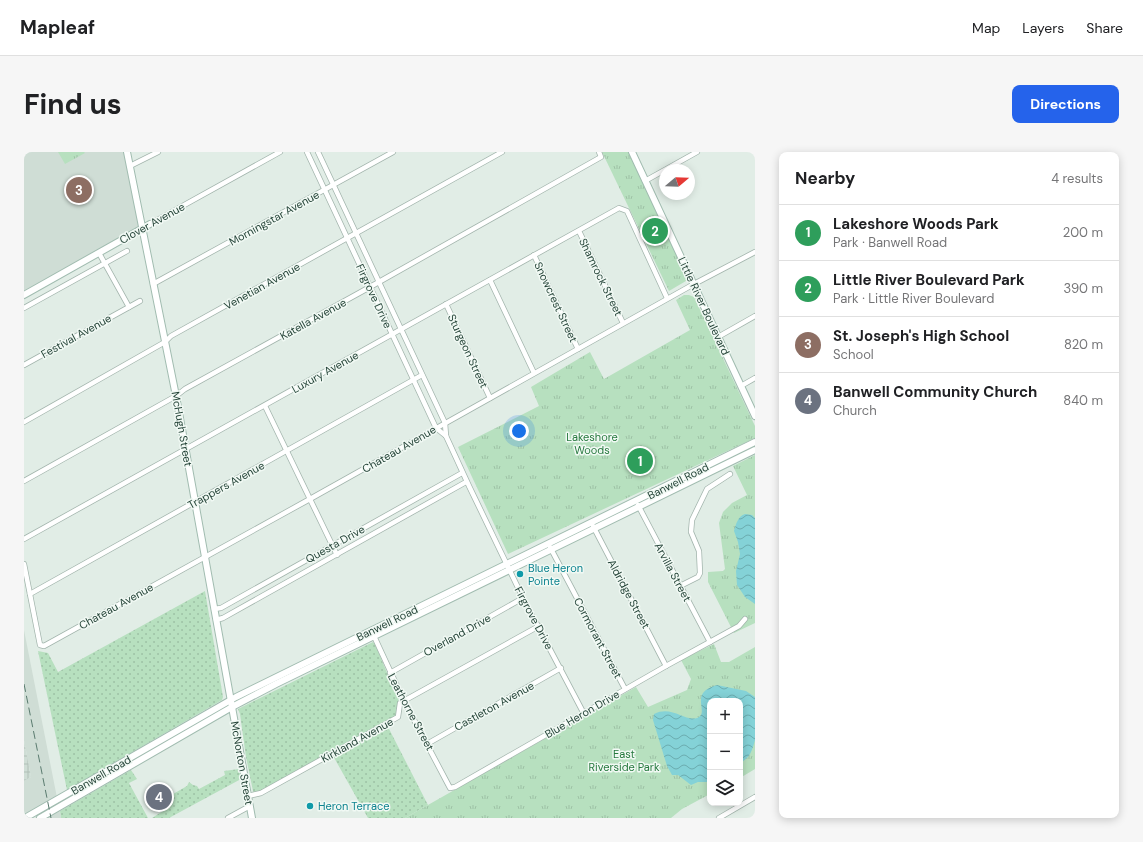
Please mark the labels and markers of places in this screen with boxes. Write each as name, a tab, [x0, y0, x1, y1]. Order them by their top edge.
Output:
pin: 3	[66, 175, 92, 205]
pin: 2	[642, 216, 668, 246]
pin: 1	[627, 446, 653, 476]
place label: Blue Heron Pointe	[528, 561, 583, 588]
marker: Blue Heron Pointe	[515, 569, 525, 579]
pin: 4	[146, 782, 172, 812]
place label: Heron Terrace	[318, 799, 389, 813]
marker: Heron Terrace	[305, 801, 315, 811]

